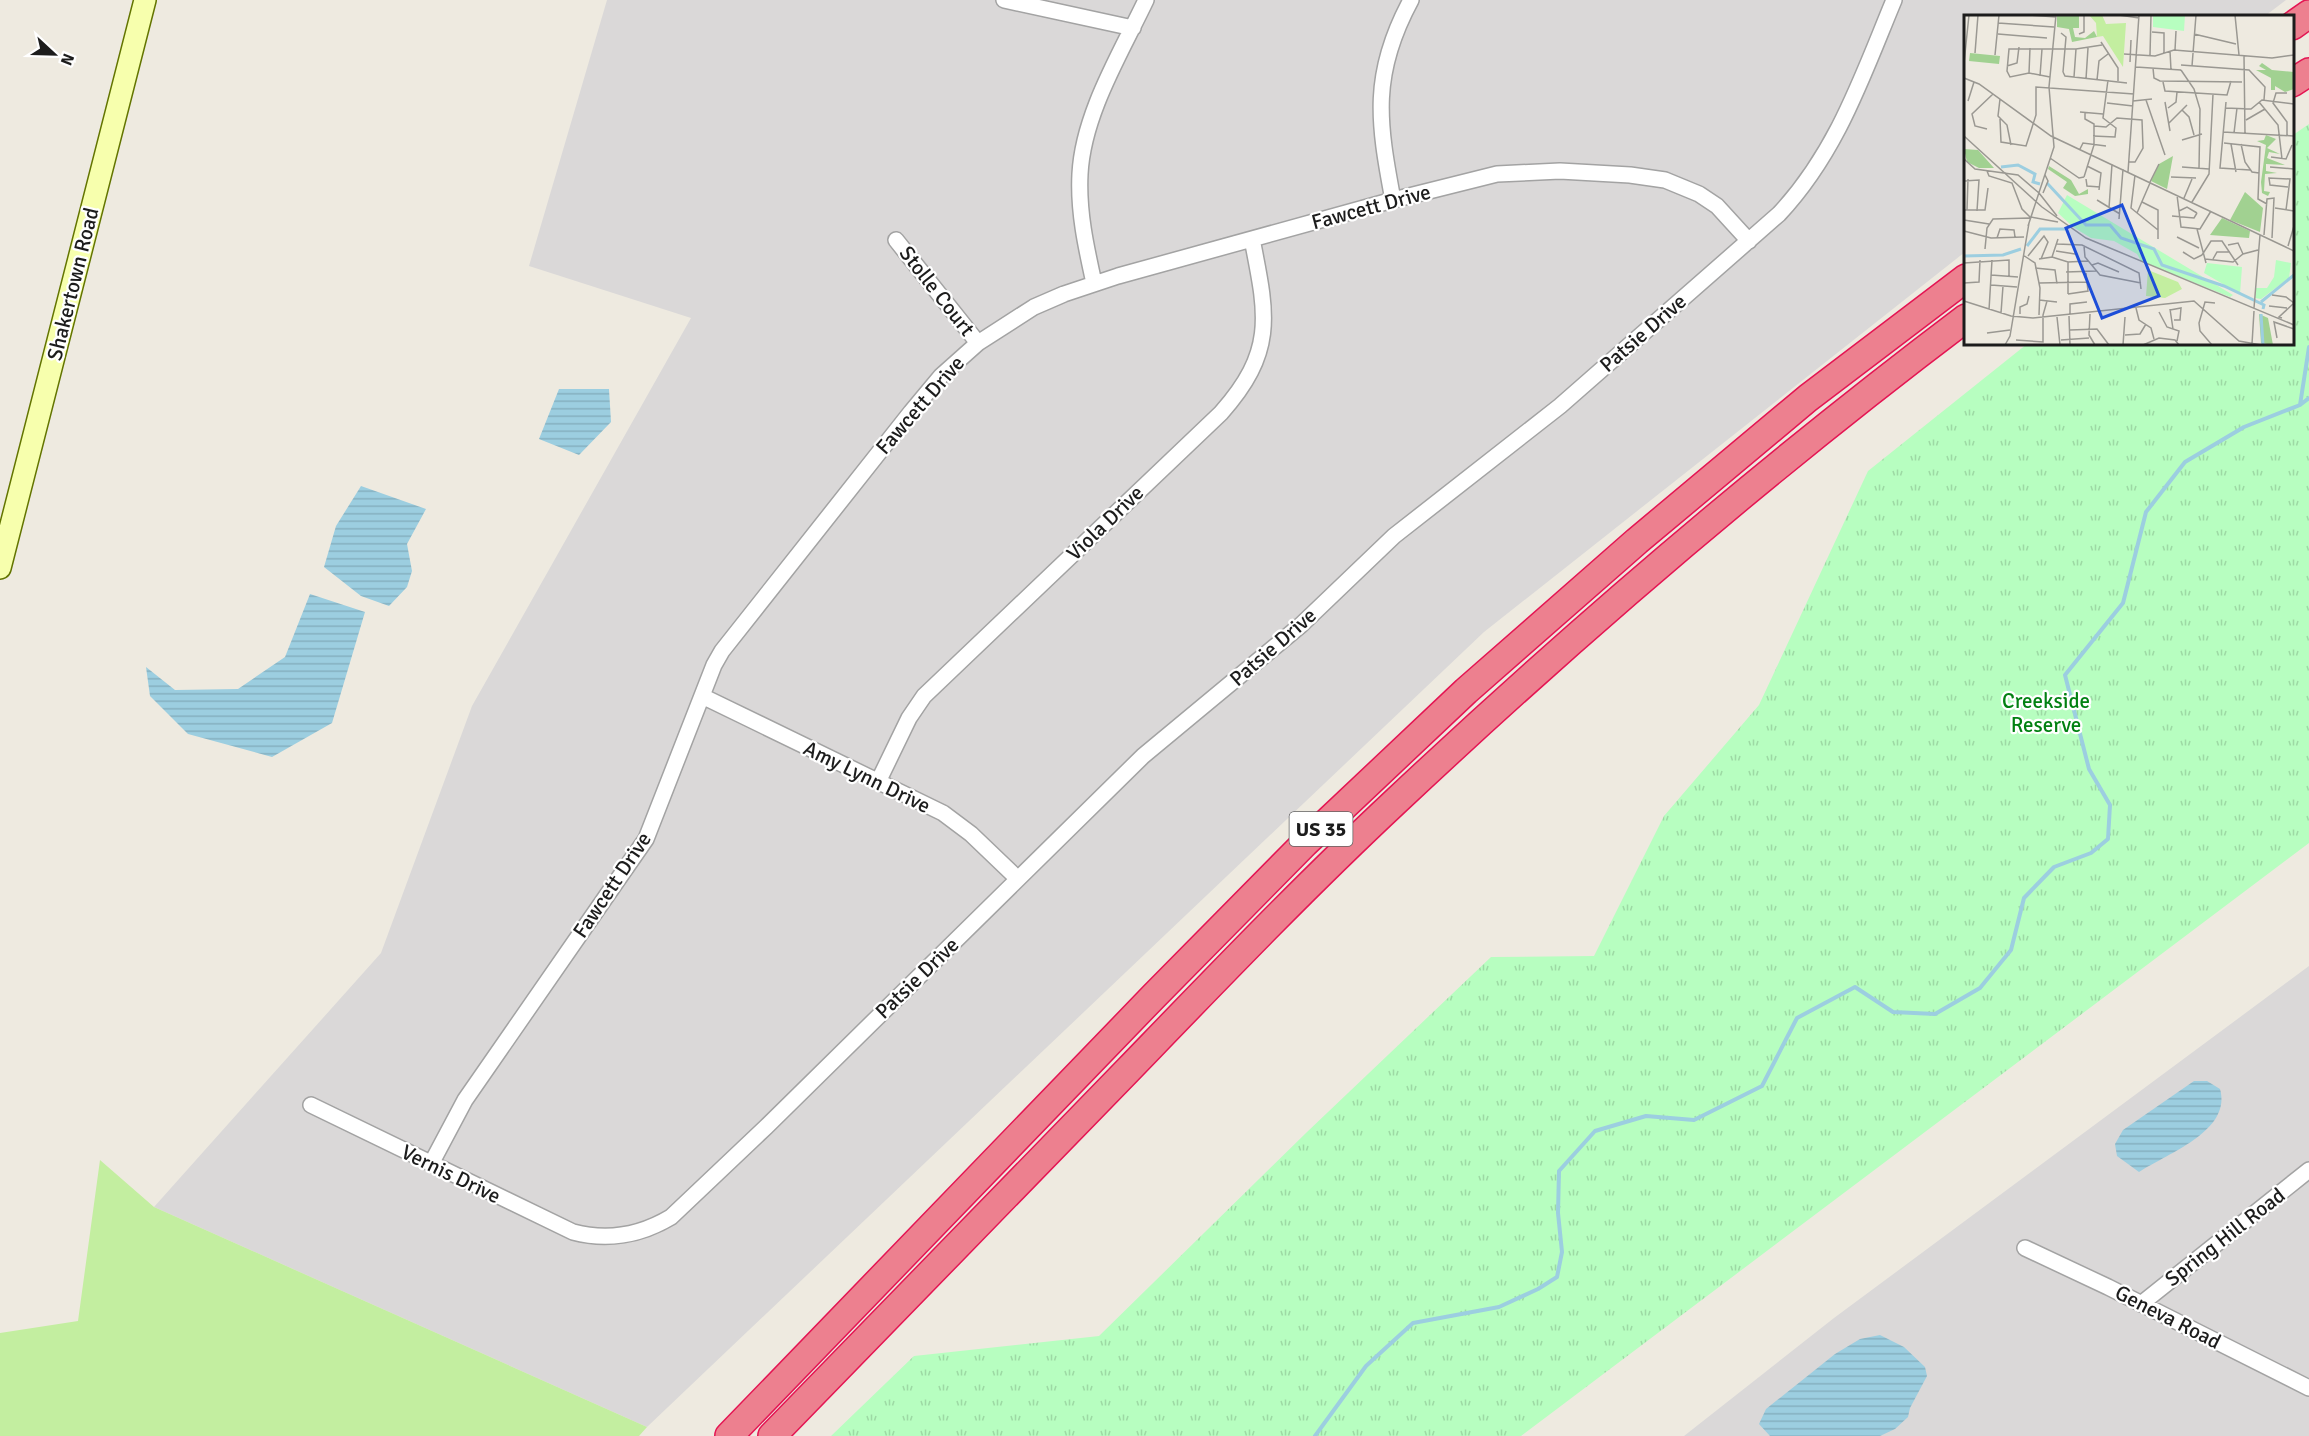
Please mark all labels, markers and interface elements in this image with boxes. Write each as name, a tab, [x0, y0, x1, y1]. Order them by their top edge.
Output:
inset map	[1964, 15, 2294, 345]
north arrow	[24, 24, 84, 84]
text: N	[56, 50, 78, 68]
street label: Fawcett Drive	[1309, 179, 1433, 235]
street label: Shakertown Road	[41, 205, 105, 363]
street label: Stolle Court	[894, 241, 980, 341]
street label: Patsie Drive	[1594, 288, 1692, 378]
street label: Fawcett Drive	[870, 350, 970, 460]
street label: Viola Drive	[1061, 480, 1149, 566]
street label: Patsie Drive	[1224, 602, 1322, 692]
park label: Creekside Reserve	[2002, 688, 2090, 738]
street label: Amy Lynn Drive	[799, 735, 935, 819]
road number: US 35	[1290, 812, 1352, 846]
street label: Fawcett Drive	[567, 827, 657, 943]
street label: Patsie Drive	[870, 932, 964, 1024]
street label: Vernis Drive	[397, 1139, 505, 1209]
street label: Spring Hill Road	[2160, 1182, 2290, 1292]
street label: Geneva Road	[2111, 1279, 2225, 1355]

